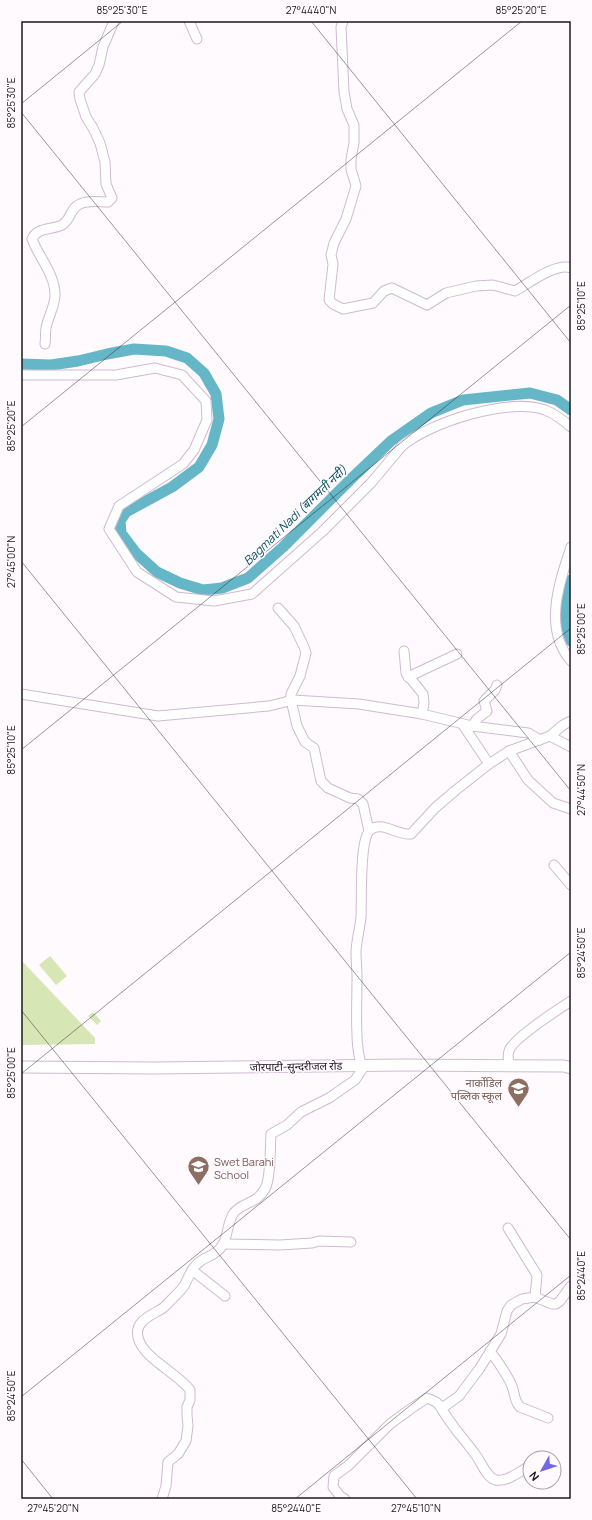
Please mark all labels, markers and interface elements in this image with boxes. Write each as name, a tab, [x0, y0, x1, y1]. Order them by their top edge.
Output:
text: 85°25'30"E	[97, 3, 148, 17]
text: 27°44'40"N	[286, 3, 336, 17]
text: 85°25'20"E	[495, 3, 547, 17]
text: 85°25'30"E	[4, 77, 18, 128]
text: 85°25'10"E	[574, 281, 588, 331]
text: 85°25'20"E	[4, 400, 18, 452]
water label: Bagmati Nadi (बागमती नदी)	[240, 461, 350, 569]
text: 27°45'00"N	[4, 536, 18, 588]
text: 85°25'00"E	[574, 603, 588, 655]
text: 85°25'10"E	[4, 725, 18, 775]
text: 27°44'50"N	[574, 764, 588, 816]
text: 85°24'50"E	[574, 927, 588, 978]
text: 85°25'00"E	[4, 1047, 18, 1099]
street label: जोरपाटी-सुन्दरीजल रोड	[250, 1058, 343, 1074]
place label: नार्कोडिल पब्लिक स्कूल	[451, 1075, 503, 1104]
school or university icon: नार्कोडिल पब्लिक स्कूल	[505, 1075, 531, 1108]
school or university icon: Swet Barahi School	[185, 1154, 211, 1187]
place label: Swet Barahi School	[214, 1154, 274, 1182]
text: 85°24'40"E	[574, 1251, 588, 1301]
text: 85°24'50"E	[4, 1370, 18, 1421]
north arrow	[522, 1450, 562, 1490]
text: N	[525, 1469, 542, 1484]
text: 27°45'20"N	[27, 1501, 79, 1515]
text: 85°24'40"E	[271, 1501, 321, 1515]
text: 27°45'10"N	[391, 1501, 441, 1515]

